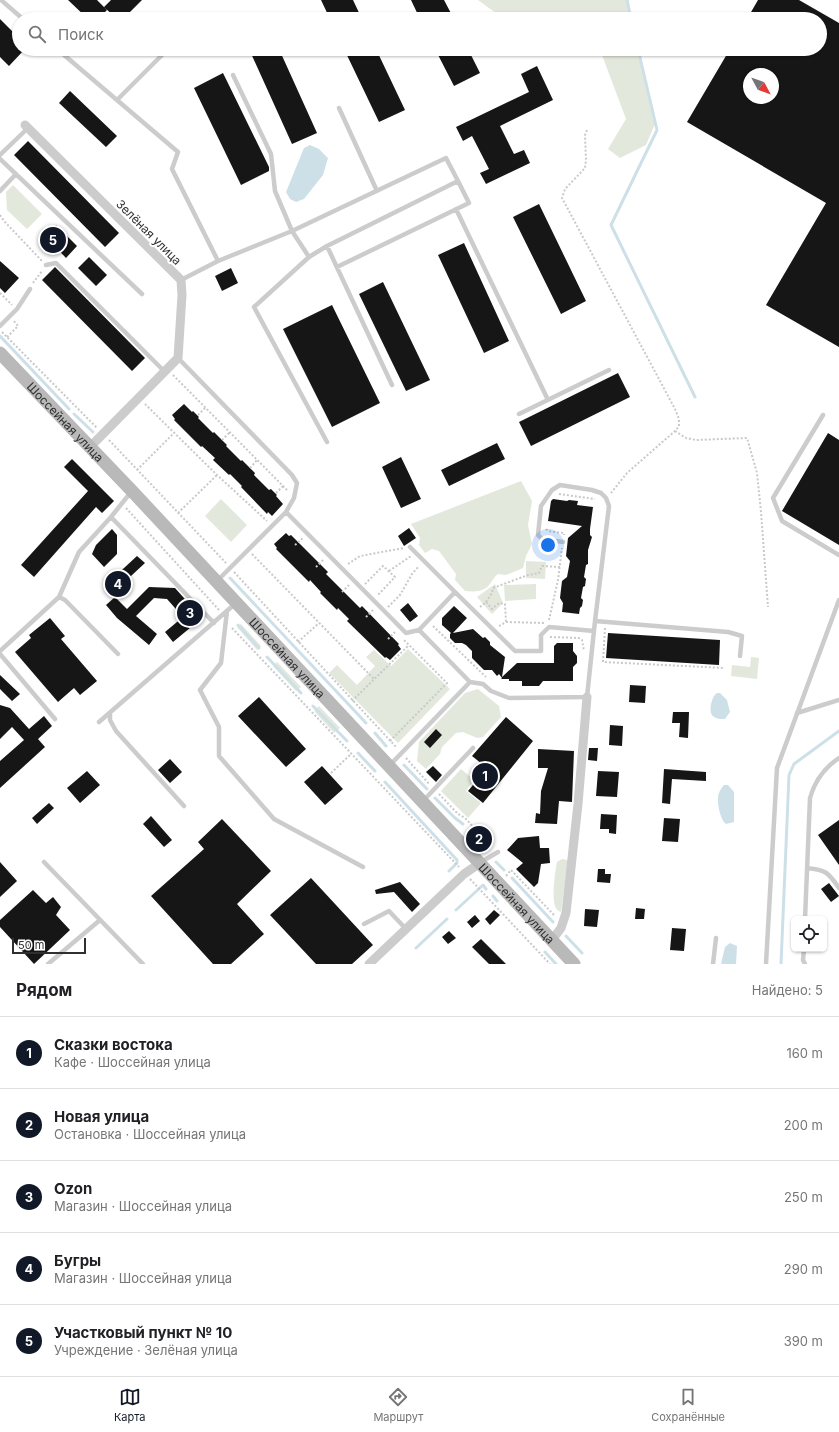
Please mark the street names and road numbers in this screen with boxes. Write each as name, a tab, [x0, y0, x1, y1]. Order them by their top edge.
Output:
street label: Зелёная улица	[113, 196, 185, 268]
street label: Шоссейная улица	[24, 379, 107, 465]
street label: Шоссейная улица	[247, 614, 329, 701]
street label: Шоссейная улица	[476, 860, 558, 946]

